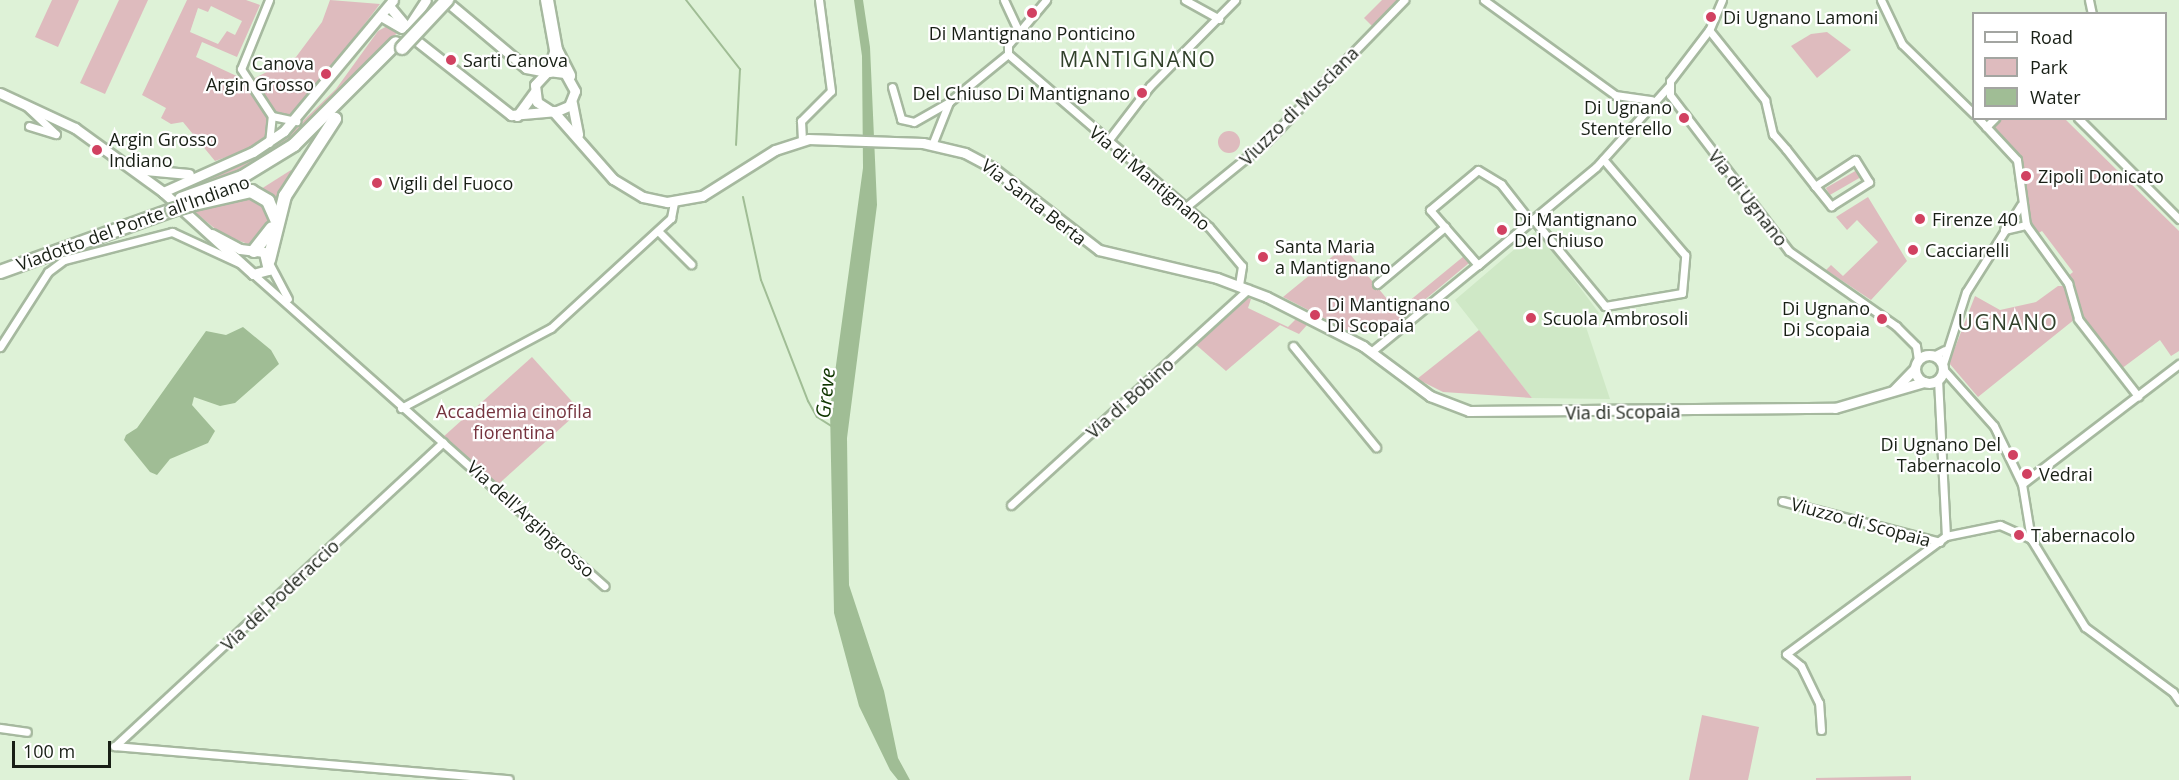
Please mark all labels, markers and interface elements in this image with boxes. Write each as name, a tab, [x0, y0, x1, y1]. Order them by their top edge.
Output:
marker: Di Mantignano Ponticino	[1025, 6, 1039, 20]
place label: Di Ugnano Lamoni	[1723, 6, 1878, 28]
marker: Di Ugnano Lamoni	[1704, 10, 1718, 24]
legend	[1972, 12, 2167, 120]
place label: Di Mantignano Ponticino	[929, 22, 1135, 44]
text: Road	[2030, 25, 2073, 49]
street label: Viuzzo di Musciana	[1235, 42, 1363, 170]
district label: MANTIGNANO	[1060, 46, 1216, 72]
place label: Sarti Canova	[463, 49, 568, 71]
place label: Canova Argin Grosso	[206, 53, 314, 96]
marker: Sarti Canova	[444, 53, 458, 67]
text: Park	[2030, 55, 2068, 79]
marker: Canova Argin Grosso	[319, 67, 333, 81]
place label: Del Chiuso Di Mantignano	[912, 82, 1130, 104]
text: Water	[2030, 85, 2081, 109]
marker: Del Chiuso Di Mantignano	[1135, 86, 1149, 100]
place label: Di Ugnano Stenterello	[1581, 97, 1672, 140]
marker: Di Ugnano Stenterello	[1677, 111, 1691, 125]
street label: Via di Mantignano	[1085, 121, 1215, 235]
place label: Argin Grosso Indiano	[109, 129, 217, 172]
marker: Argin Grosso Indiano	[90, 143, 104, 157]
street label: Via di Ugnano	[1704, 146, 1792, 250]
street label: Via Santa Berta	[977, 154, 1091, 250]
place label: Zipoli Donicato	[2038, 165, 2164, 187]
marker: Zipoli Donicato	[2019, 169, 2033, 183]
street label: Viadotto del Ponte all'Indiano	[14, 171, 252, 275]
place label: Vigili del Fuoco	[389, 172, 513, 194]
marker: Vigili del Fuoco	[370, 176, 384, 190]
place label: Firenze 40	[1932, 208, 2018, 230]
place label: Di Mantignano Del Chiuso	[1514, 209, 1637, 252]
marker: Firenze 40	[1913, 212, 1927, 226]
marker: Di Mantignano Del Chiuso	[1495, 223, 1509, 237]
place label: Santa Maria a Mantignano	[1275, 236, 1391, 278]
place label: Cacciarelli	[1925, 239, 2009, 261]
marker: Cacciarelli	[1906, 243, 1920, 257]
marker: Santa Maria a Mantignano	[1256, 250, 1270, 264]
place label: Di Mantignano Di Scopaia	[1327, 294, 1450, 336]
place label: Di Ugnano Di Scopaia	[1782, 298, 1870, 340]
place label: Scuola Ambrosoli	[1543, 307, 1688, 329]
marker: Di Mantignano Di Scopaia	[1308, 308, 1322, 322]
district label: UGNANO	[1958, 309, 2058, 335]
marker: Scuola Ambrosoli	[1524, 311, 1538, 325]
marker: Di Ugnano Di Scopaia	[1875, 312, 1889, 326]
street label: Via di Bobino	[1082, 353, 1178, 443]
water label: Greve	[810, 367, 840, 419]
street label: Via di Scopaia	[1565, 400, 1681, 424]
park label: Accademia cinofila fiorentina	[436, 401, 592, 444]
place label: Di Ugnano Del Tabernacolo	[1881, 434, 2001, 476]
marker: Di Ugnano Del Tabernacolo	[2006, 448, 2020, 462]
street label: Via dell'Argingrosso	[463, 456, 599, 582]
place label: Vedrai	[2039, 463, 2093, 485]
marker: Vedrai	[2020, 467, 2034, 481]
street label: Viuzzo di Scopaia	[1789, 493, 1933, 551]
place label: Tabernacolo	[2031, 524, 2135, 546]
marker: Tabernacolo	[2012, 528, 2026, 542]
street label: Via del Poderaccio	[217, 535, 343, 655]
scale bar	[15, 729, 114, 767]
text: 100 m	[23, 739, 75, 763]

